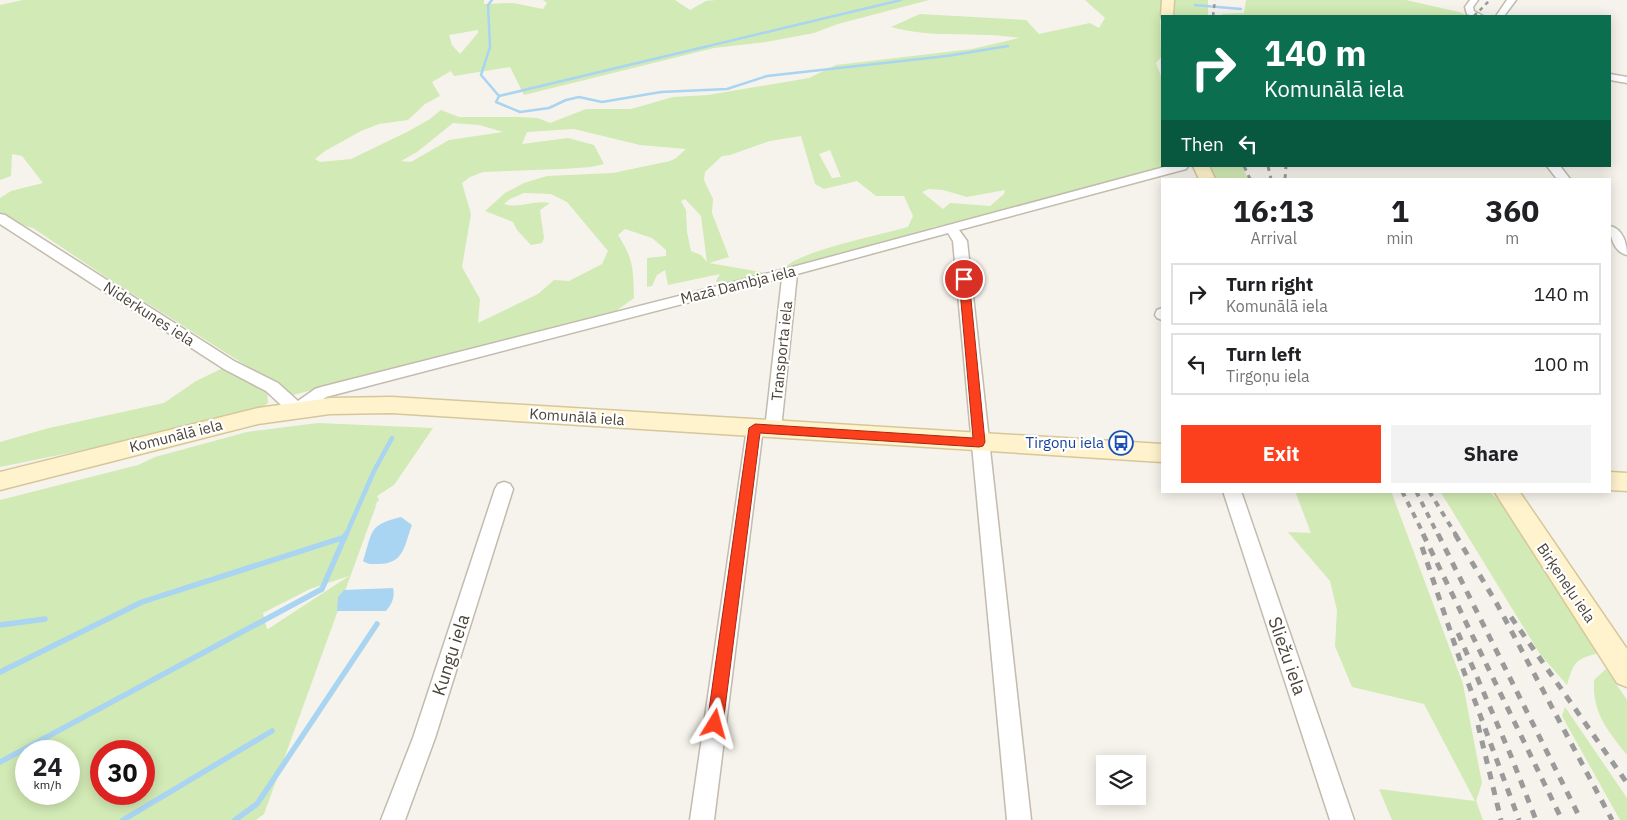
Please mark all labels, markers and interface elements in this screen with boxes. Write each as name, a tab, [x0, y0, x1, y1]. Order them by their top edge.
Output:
text: 140 m	[1264, 30, 1367, 76]
icon: right	[1181, 35, 1246, 100]
text: Komunālā iela	[1264, 74, 1404, 103]
icon: left	[1234, 130, 1262, 158]
text: Then	[1181, 132, 1224, 156]
text: 16:13	[1233, 191, 1315, 230]
text: 1	[1391, 191, 1409, 230]
text: 360	[1485, 191, 1539, 230]
text: Arrival	[1250, 228, 1297, 248]
text: min	[1386, 228, 1413, 248]
text: m	[1505, 228, 1519, 248]
pin	[943, 258, 985, 300]
street label: Mazā Dambja iela	[678, 261, 797, 308]
icon: arrive	[950, 265, 978, 293]
text: Turn right	[1226, 272, 1313, 296]
street label: Niderkunes iela	[100, 277, 198, 350]
icon: right	[1183, 280, 1211, 308]
text: 140 m	[1534, 282, 1589, 306]
text: Komunālā iela	[1226, 296, 1328, 316]
street label: Transporta iela	[767, 300, 796, 402]
text: Turn left	[1226, 342, 1302, 366]
icon: left	[1183, 350, 1211, 378]
text: 100 m	[1534, 352, 1589, 376]
text: Tirgoņu iela	[1226, 366, 1310, 386]
street label: Komunālā iela	[529, 404, 625, 429]
street label: Komunālā iela	[127, 415, 224, 456]
button: Exit	[1181, 425, 1381, 483]
button: Share	[1391, 425, 1591, 483]
bus stop icon: Tirgoņu iela	[1108, 430, 1134, 456]
place label: Tirgoņu iela	[1026, 433, 1104, 452]
street label: Birķeneļu iela	[1533, 539, 1600, 626]
street label: Kungu iela	[427, 611, 475, 699]
street label: Sliežu iela	[1263, 614, 1312, 698]
position arrow	[688, 697, 740, 749]
speed limit sign: 30	[90, 740, 155, 805]
text: 24	[32, 750, 63, 783]
map controls	[1096, 755, 1146, 805]
button: layers	[1096, 755, 1146, 805]
text: km/h	[33, 777, 62, 792]

